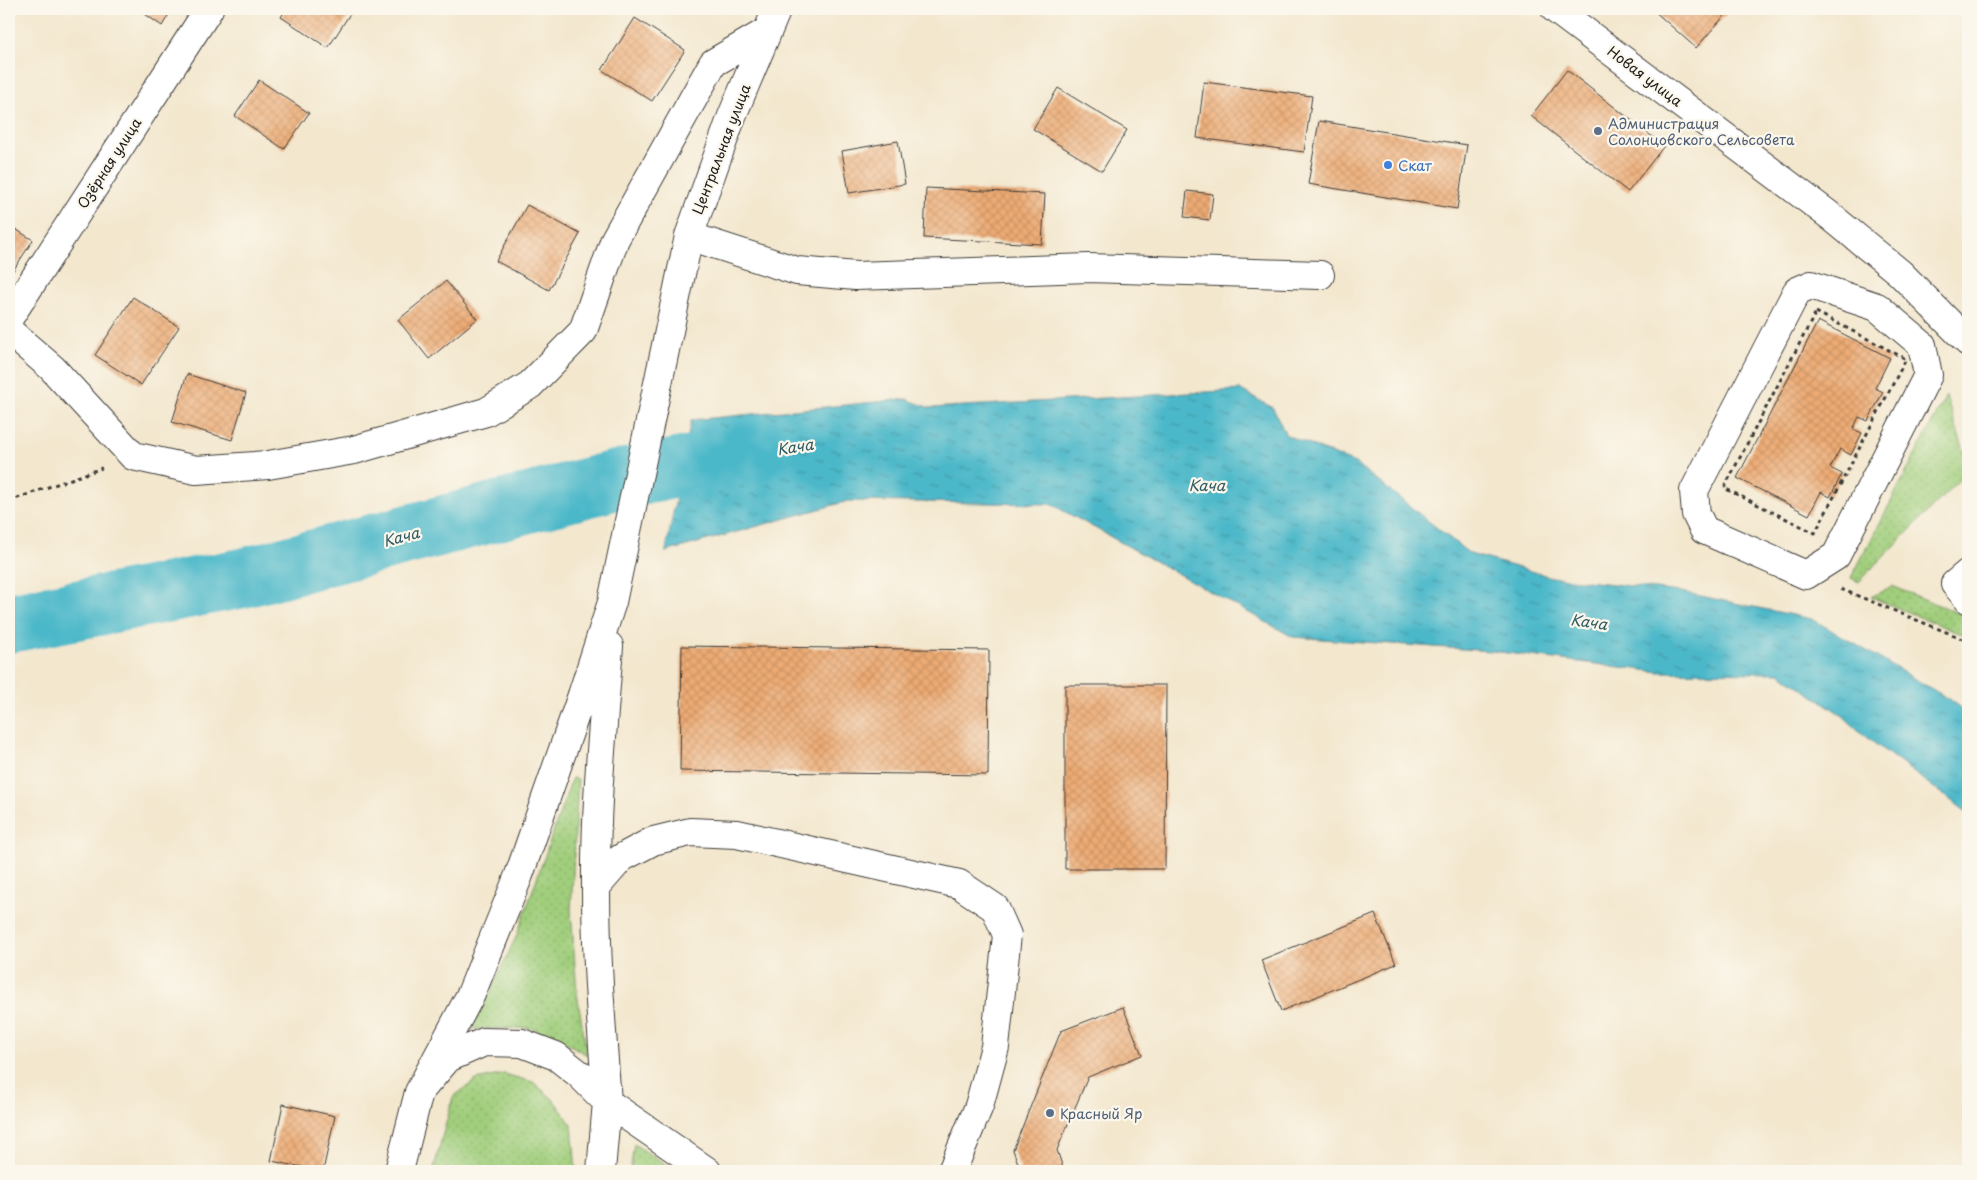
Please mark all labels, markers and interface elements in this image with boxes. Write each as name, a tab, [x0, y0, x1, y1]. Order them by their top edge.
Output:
street label: Новая улица	[1603, 41, 1687, 111]
street label: Центральная улица	[686, 81, 756, 217]
street label: Озёрная улица	[72, 113, 146, 213]
place label: Администрация Солонцовского Сельсовета	[1608, 113, 1795, 150]
marker: Администрация Солонцовского Сельсовета	[1592, 125, 1604, 137]
place label: Скат	[1398, 155, 1433, 176]
marker: Скат	[1382, 159, 1394, 171]
water label: Кача	[775, 432, 815, 460]
water label: Кача	[1189, 473, 1226, 496]
water label: Кача	[380, 520, 422, 552]
water label: Кача	[1569, 607, 1609, 635]
place label: Красный Яр	[1060, 1103, 1142, 1124]
marker: Красный Яр	[1044, 1107, 1056, 1119]

